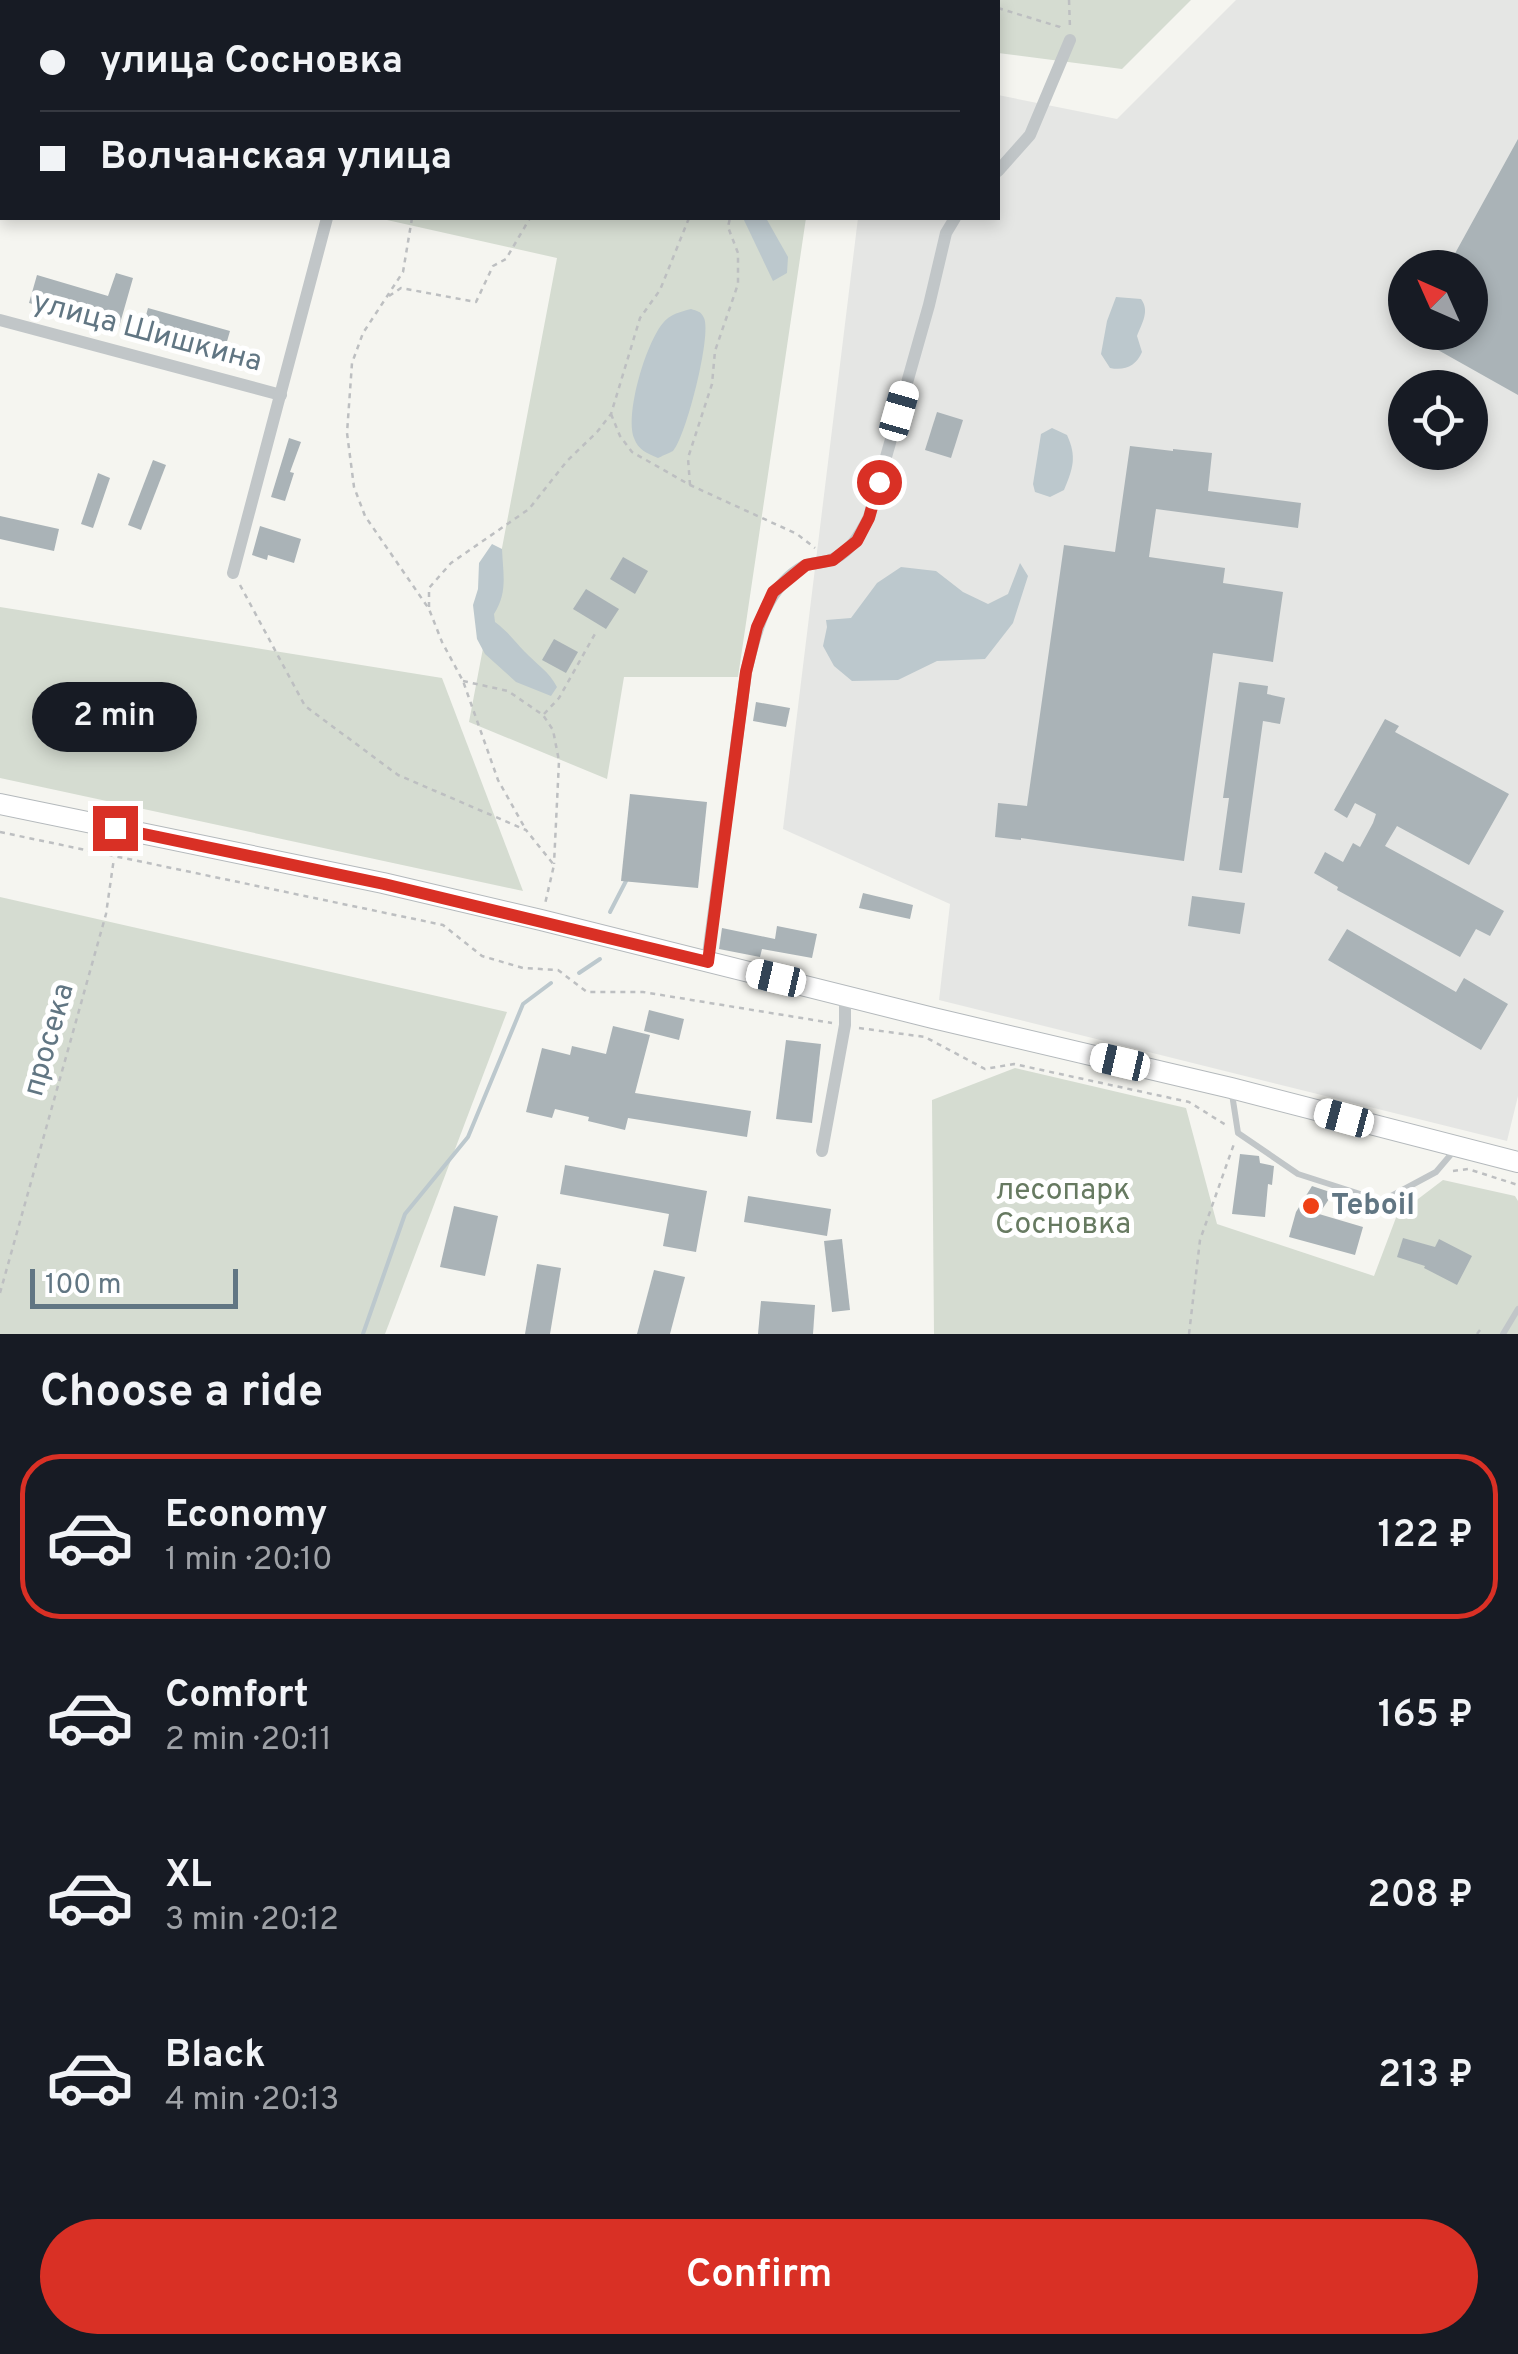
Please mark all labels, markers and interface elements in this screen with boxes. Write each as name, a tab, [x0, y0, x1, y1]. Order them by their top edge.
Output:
text: улица Сосновка	[100, 38, 403, 87]
text: Волчанская улица	[100, 134, 452, 183]
north arrow	[1388, 250, 1488, 350]
map controls	[1388, 250, 1488, 470]
street label: улица Шишкина	[28, 285, 266, 381]
button: locate	[1388, 370, 1488, 470]
car	[876, 378, 922, 444]
route start	[857, 460, 902, 505]
callout: 2 min	[32, 683, 198, 753]
text: 2 min	[73, 697, 156, 737]
route end	[93, 806, 138, 851]
car	[743, 957, 809, 999]
street label: просека	[16, 979, 84, 1101]
car	[1087, 1041, 1153, 1083]
car	[1311, 1096, 1377, 1140]
park label: лесопарк Сосновка	[995, 1173, 1131, 1244]
place label: Teboil	[1331, 1188, 1415, 1225]
marker: Teboil	[1300, 1195, 1322, 1217]
scale bar	[30, 1264, 238, 1308]
text: 100 m	[45, 1268, 121, 1304]
text: Choose a ride	[40, 1365, 323, 1422]
icon: car	[45, 1492, 135, 1582]
text: Economy	[165, 1492, 327, 1541]
text: 122 ₽	[1378, 1512, 1473, 1561]
text: 1 min · 20:10	[165, 1541, 333, 1581]
icon: car	[45, 1672, 135, 1762]
text: Comfort	[165, 1672, 309, 1721]
text: 165 ₽	[1378, 1692, 1473, 1741]
text: 2 min · 20:11	[165, 1721, 332, 1761]
icon: car	[45, 1852, 135, 1942]
text: XL	[165, 1852, 212, 1901]
text: 208 ₽	[1367, 1872, 1473, 1921]
text: 3 min · 20:12	[165, 1901, 339, 1941]
icon: car	[45, 2032, 135, 2122]
text: Black	[165, 2032, 265, 2081]
text: 213 ₽	[1378, 2052, 1473, 2101]
text: 4 min · 20:13	[165, 2081, 339, 2121]
button: Confirm	[40, 2219, 1478, 2334]

